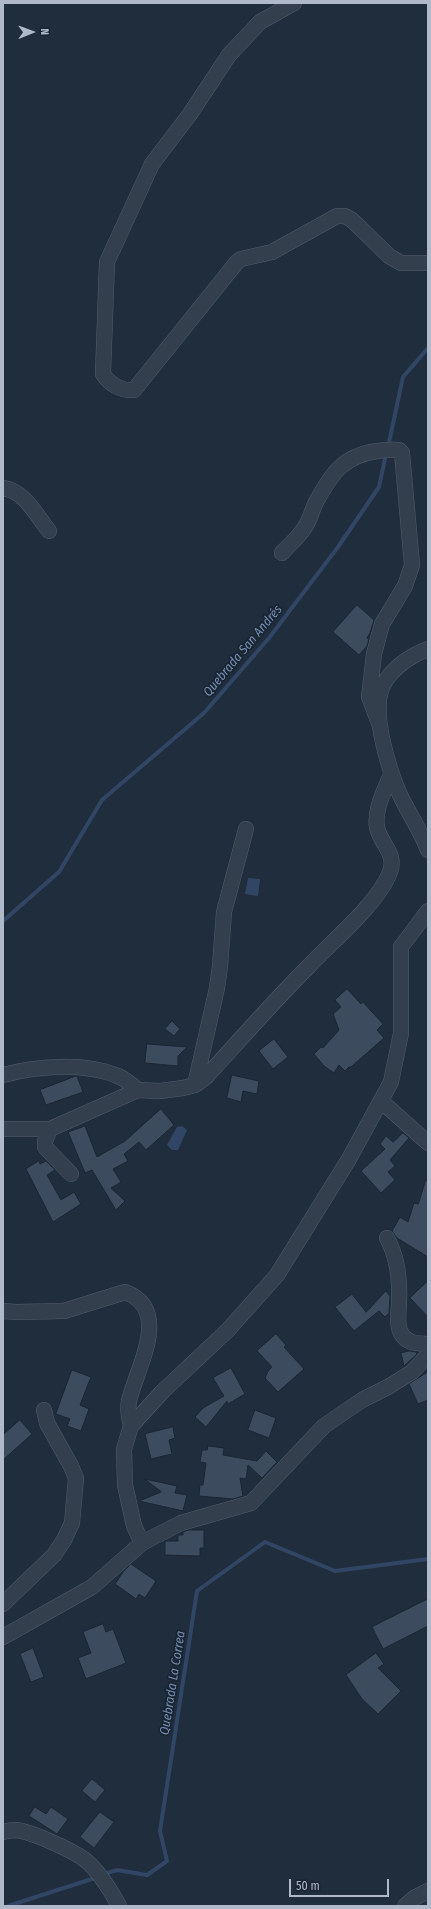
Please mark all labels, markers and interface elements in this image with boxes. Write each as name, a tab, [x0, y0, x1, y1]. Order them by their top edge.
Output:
north arrow	[12, 12, 52, 52]
text: N	[38, 28, 51, 35]
water label: Quebrada San Andrés	[200, 602, 286, 700]
water label: Quebrada La Correa	[157, 1630, 189, 1736]
scale bar	[291, 1871, 391, 1897]
text: 50 m	[296, 1879, 320, 1893]

